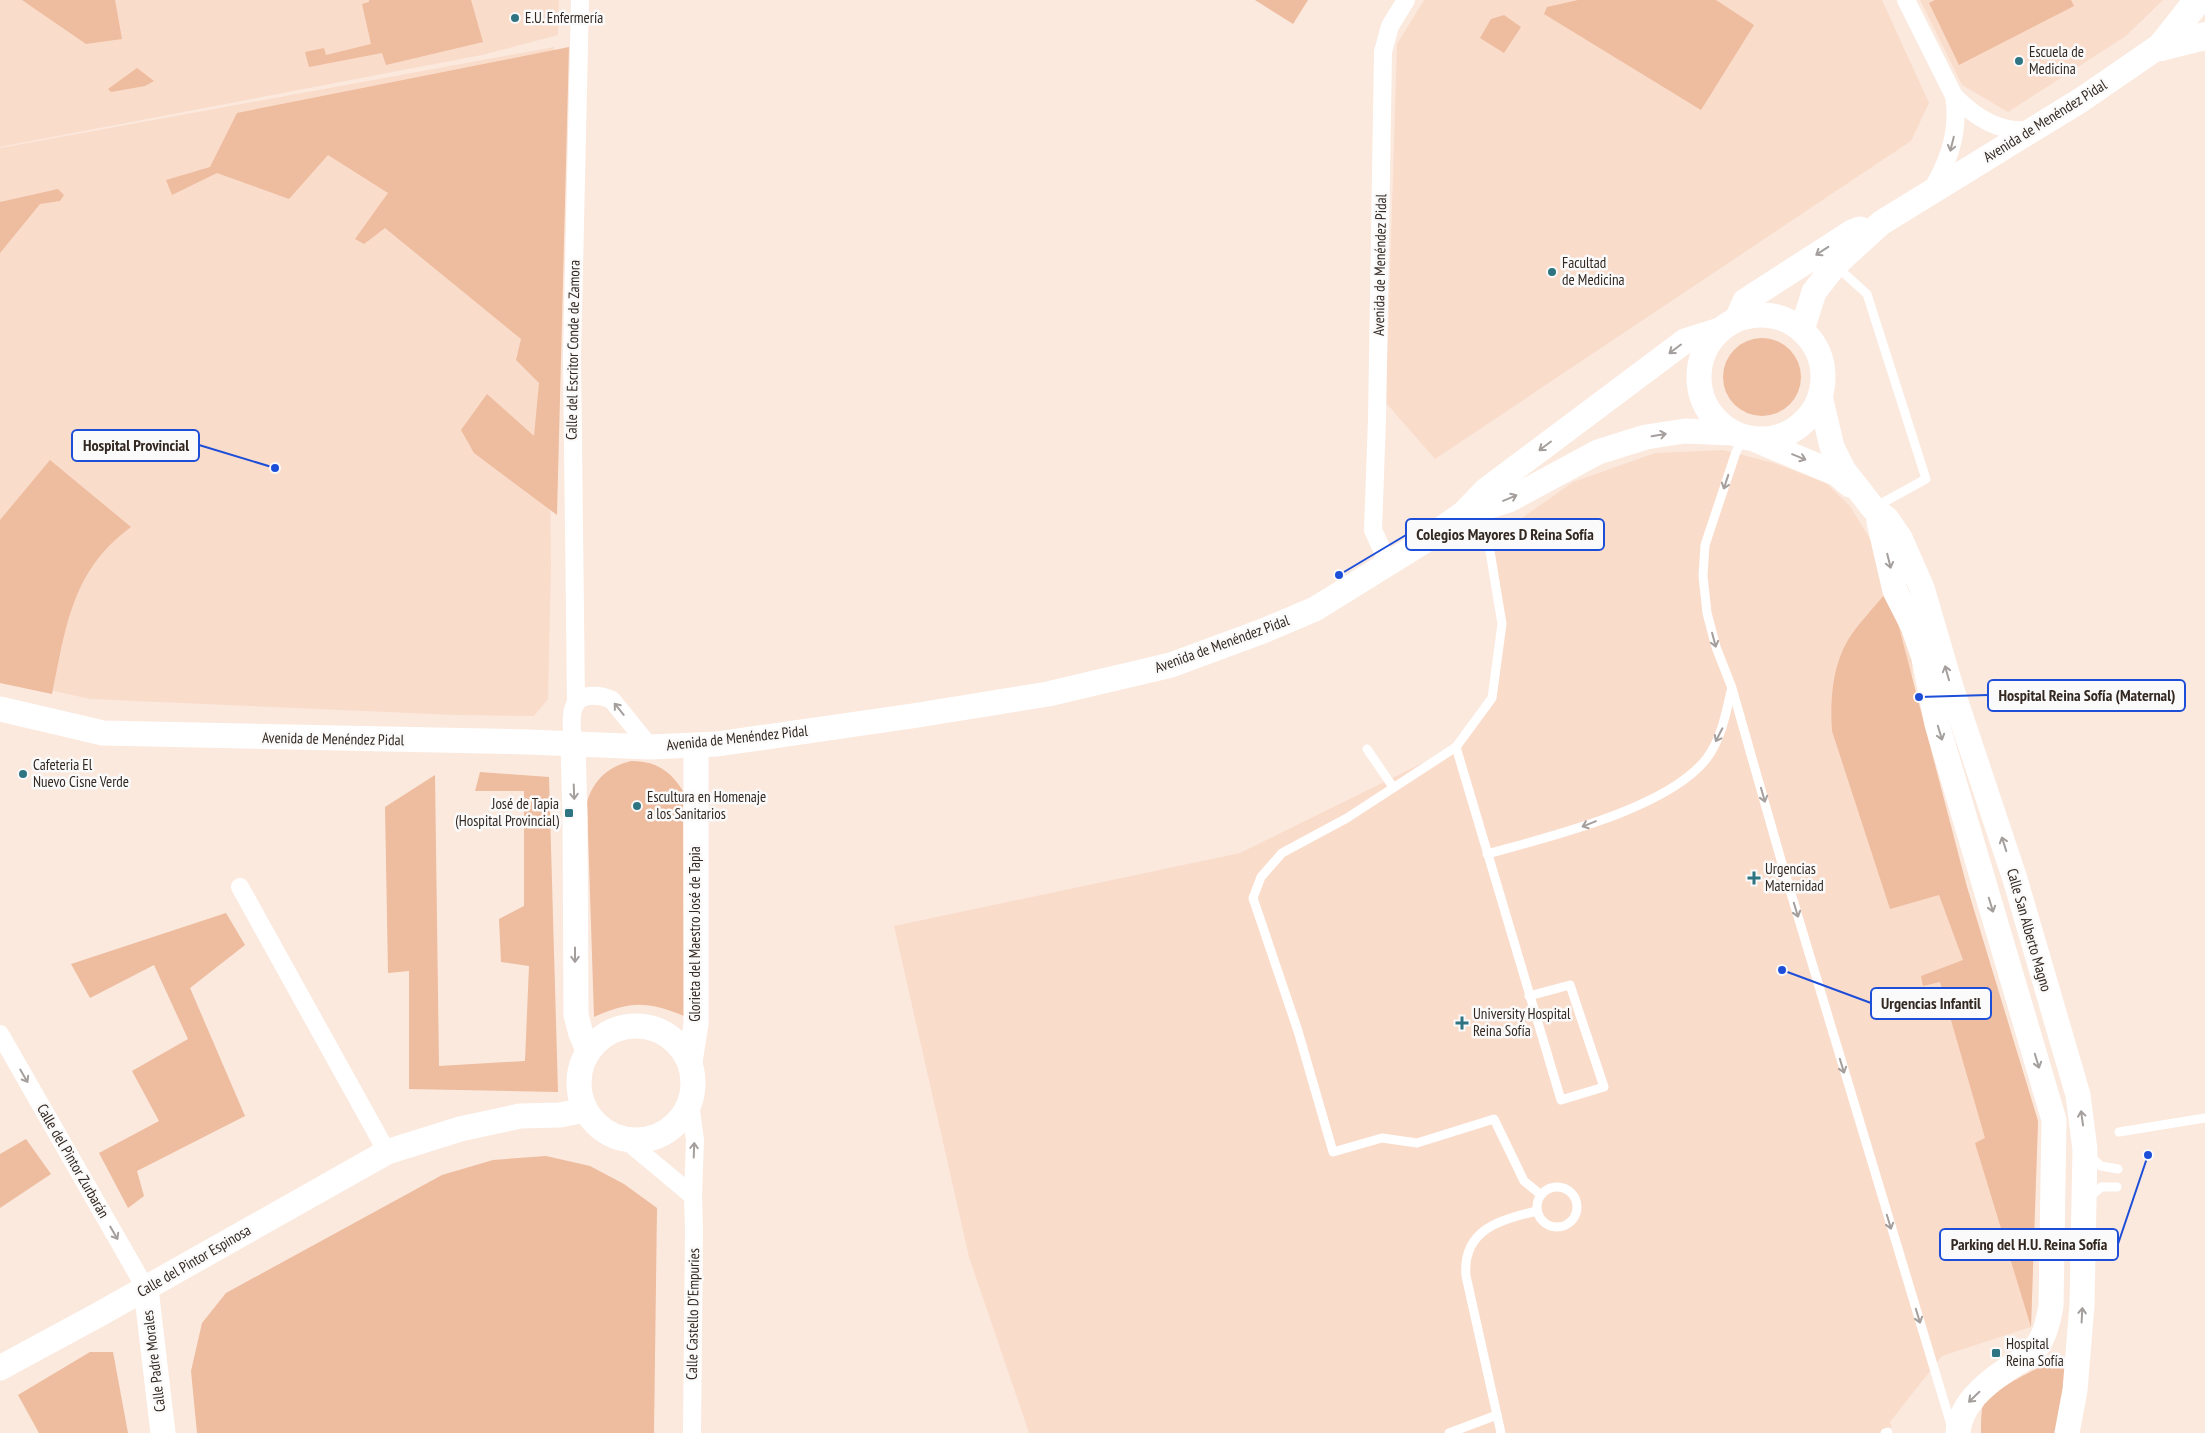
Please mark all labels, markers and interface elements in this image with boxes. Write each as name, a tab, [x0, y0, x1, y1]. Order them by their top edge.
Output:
place label: E.U. Enfermería	[525, 8, 603, 27]
marker: E.U. Enfermería	[509, 12, 521, 24]
place label: Escuela de Medicina	[2029, 42, 2084, 78]
marker: Escuela de Medicina	[2013, 55, 2025, 67]
street label: Avenida de Menéndez Pidal	[1980, 75, 2110, 166]
one-way arrow	[1947, 135, 1956, 151]
street label: Avenida de Menéndez Pidal	[1369, 193, 1390, 336]
one-way arrow	[1815, 246, 1829, 256]
place label: Facultad de Medicina	[1562, 253, 1625, 289]
street label: Calle del Escritor Conde de Zamora	[561, 260, 584, 440]
marker: Facultad de Medicina	[1546, 266, 1558, 278]
one-way arrow	[1669, 343, 1682, 354]
callout: Hospital Provincial	[72, 430, 199, 461]
one-way arrow	[1650, 430, 1666, 440]
text: Hospital Provincial	[83, 435, 189, 455]
one-way arrow	[1538, 441, 1552, 451]
one-way arrow	[1791, 453, 1806, 462]
one-way arrow	[1720, 474, 1730, 490]
one-way arrow	[1502, 493, 1517, 503]
callout: Colegios Mayores D Reina Sofía	[1406, 519, 1604, 550]
text: Colegios Mayores D Reina Sofía	[1416, 524, 1594, 544]
one-way arrow	[1884, 553, 1894, 569]
street label: Avenida de Menéndez Pidal	[1152, 610, 1292, 677]
one-way arrow	[1710, 632, 1719, 648]
one-way arrow	[1942, 666, 1951, 682]
callout: Hospital Reina Sofía (Maternal)	[1988, 680, 2185, 711]
text: Hospital Reina Sofía (Maternal)	[1998, 685, 2176, 705]
one-way arrow	[614, 703, 625, 716]
street label: Avenida de Menéndez Pidal	[665, 721, 809, 754]
one-way arrow	[1935, 724, 1945, 740]
one-way arrow	[1714, 727, 1724, 742]
street label: Avenida de Menéndez Pidal	[262, 728, 405, 749]
place label: Cafeteria El Nuevo Cisne Verde	[33, 755, 129, 791]
marker: Cafeteria El Nuevo Cisne Verde	[17, 768, 29, 780]
one-way arrow	[570, 784, 579, 800]
one-way arrow	[1758, 786, 1768, 802]
place label: Escultura en Homenaje a los Sanitarios	[647, 787, 766, 823]
place label: José de Tapia (Hospital Provincial)	[455, 794, 559, 830]
marker: Escultura en Homenaje a los Sanitarios	[631, 800, 643, 812]
marker: José de Tapia (Hospital Provincial)	[563, 807, 575, 819]
one-way arrow	[1582, 819, 1597, 829]
one-way arrow	[1998, 836, 2008, 852]
street label: Glorieta del Maestro José de Tapia	[685, 846, 704, 1022]
place label: Urgencias Maternidad	[1765, 859, 1824, 895]
street label: Calle San Alberto Magno	[2003, 866, 2056, 994]
marker: Urgencias Maternidad	[1747, 871, 1761, 885]
one-way arrow	[1986, 897, 1996, 913]
one-way arrow	[1791, 902, 1801, 918]
one-way arrow	[570, 946, 580, 963]
callout: Urgencias Infantil	[1871, 988, 1991, 1019]
text: Urgencias Infantil	[1881, 993, 1981, 1013]
place label: University Hospital Reina Sofía	[1473, 1004, 1571, 1040]
marker: University Hospital Reina Sofía	[1455, 1016, 1469, 1030]
one-way arrow	[2032, 1053, 2042, 1069]
one-way arrow	[1838, 1058, 1848, 1074]
one-way arrow	[20, 1069, 30, 1083]
street label: Calle del Pintor Zurbarán	[33, 1100, 114, 1221]
one-way arrow	[2077, 1110, 2087, 1126]
one-way arrow	[690, 1142, 699, 1158]
one-way arrow	[1885, 1213, 1895, 1229]
street label: Calle del Pintor Espinosa	[133, 1220, 254, 1301]
one-way arrow	[109, 1225, 119, 1239]
callout: Parking del H.U. Reina Sofía	[1940, 1229, 2118, 1260]
text: Parking del H.U. Reina Sofía	[1951, 1234, 2108, 1254]
street label: Calle Castello D'Empuries	[682, 1248, 703, 1380]
one-way arrow	[1913, 1307, 1923, 1323]
one-way arrow	[2077, 1308, 2086, 1324]
street label: Calle Padre Morales	[138, 1309, 169, 1413]
place label: Hospital Reina Sofía	[2006, 1334, 2064, 1370]
marker: Hospital Reina Sofía	[1990, 1347, 2002, 1359]
one-way arrow	[1969, 1391, 1981, 1403]

